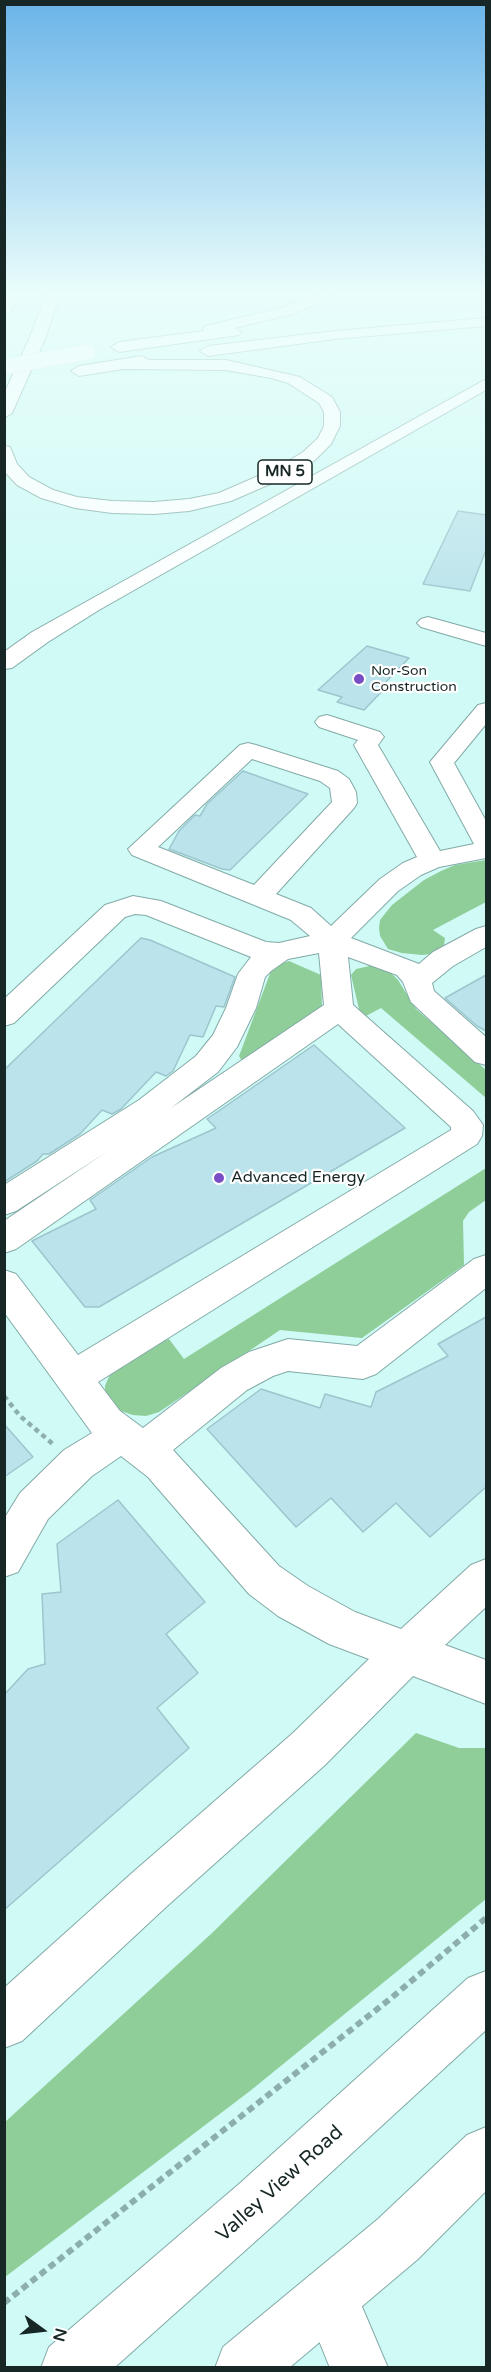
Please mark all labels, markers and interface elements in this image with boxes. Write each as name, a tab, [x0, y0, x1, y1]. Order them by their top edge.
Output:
road number: MN 5	[258, 460, 312, 484]
place label: Nor-Son Construction	[371, 663, 457, 696]
marker: Nor-Son Construction	[352, 672, 366, 686]
place label: Advanced Energy	[231, 1168, 365, 1188]
marker: Advanced Energy	[212, 1171, 226, 1185]
street label: Valley View Road	[212, 2121, 348, 2247]
north arrow	[12, 2300, 72, 2360]
text: N	[48, 2326, 71, 2343]

